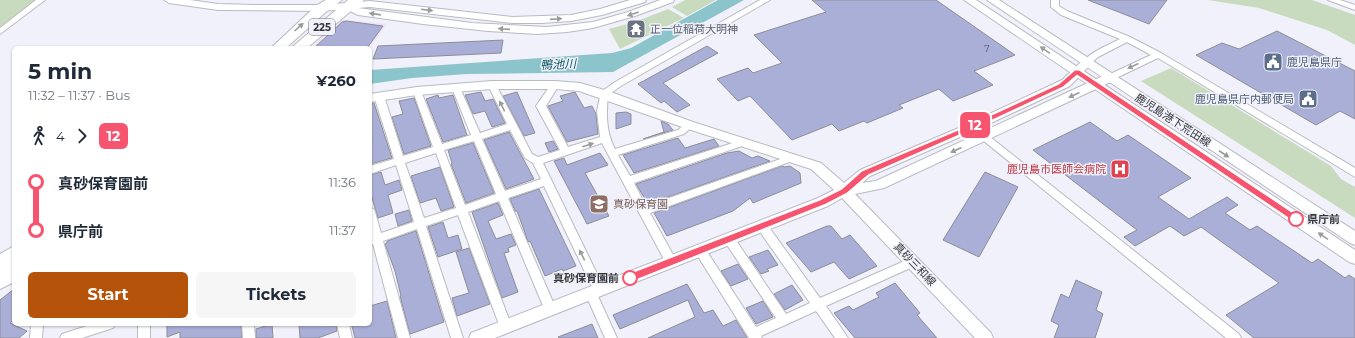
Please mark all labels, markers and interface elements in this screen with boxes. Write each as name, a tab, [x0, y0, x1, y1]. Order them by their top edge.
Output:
one-way arrow	[421, 7, 433, 13]
one-way arrow	[369, 11, 381, 18]
one-way arrow	[626, 12, 638, 18]
one-way arrow	[550, 15, 562, 22]
temple icon: 正一位稲荷大明神	[625, 18, 647, 40]
road number: 225	[309, 19, 335, 35]
place label: 正一位稲荷大明神	[650, 22, 738, 36]
one-way arrow	[294, 23, 305, 32]
one-way arrow	[498, 26, 511, 32]
house number: 7	[984, 43, 990, 54]
one-way arrow	[1039, 46, 1050, 54]
public building icon: 鹿児島県庁	[1262, 51, 1284, 73]
place label: 鹿児島県庁	[1287, 55, 1342, 69]
water label: 鴨池川	[540, 56, 578, 72]
text: 5 min	[28, 58, 92, 85]
one-way arrow	[1127, 64, 1139, 70]
text: ¥260	[316, 71, 356, 90]
text: 11:32 – 11:37 · Bus	[28, 87, 130, 103]
public building icon: 鹿児島県庁内郵便局	[1297, 88, 1319, 110]
street label: 鹿児島港下荒田線	[1132, 90, 1214, 150]
one-way arrow	[1068, 92, 1079, 98]
place label: 鹿児島県庁内郵便局	[1195, 92, 1294, 106]
one-way arrow	[499, 100, 505, 111]
line badge: 12	[957, 112, 993, 138]
text: 12	[968, 116, 982, 134]
icon: walk	[28, 125, 50, 147]
icon: forward	[71, 125, 93, 147]
text: 12	[107, 127, 120, 145]
text: 4	[56, 128, 65, 144]
one-way arrow	[582, 142, 594, 148]
one-way arrow	[950, 147, 962, 153]
one-way arrow	[1219, 150, 1230, 158]
hospital icon: 鹿児島市医師会病院	[1109, 158, 1131, 180]
place label: 鹿児島市医師会病院	[1007, 162, 1106, 176]
text: 真砂保育園前	[58, 174, 148, 193]
text: 11:36	[329, 174, 356, 190]
school or university icon: 真砂保育園	[588, 193, 610, 215]
place label: 真砂保育園	[613, 197, 668, 211]
marker: 県庁前	[1288, 211, 1304, 227]
place label: 県庁前	[1307, 212, 1340, 226]
text: 県庁前	[58, 222, 103, 241]
text: 11:37	[329, 222, 356, 238]
one-way arrow	[1317, 233, 1328, 240]
street label: 真砂三和線	[891, 239, 939, 289]
one-way arrow	[579, 249, 585, 261]
marker: 真砂保育園前	[622, 270, 638, 286]
place label: 真砂保育園前	[553, 271, 619, 285]
button: Start	[28, 272, 188, 318]
button: Tickets	[196, 272, 356, 318]

